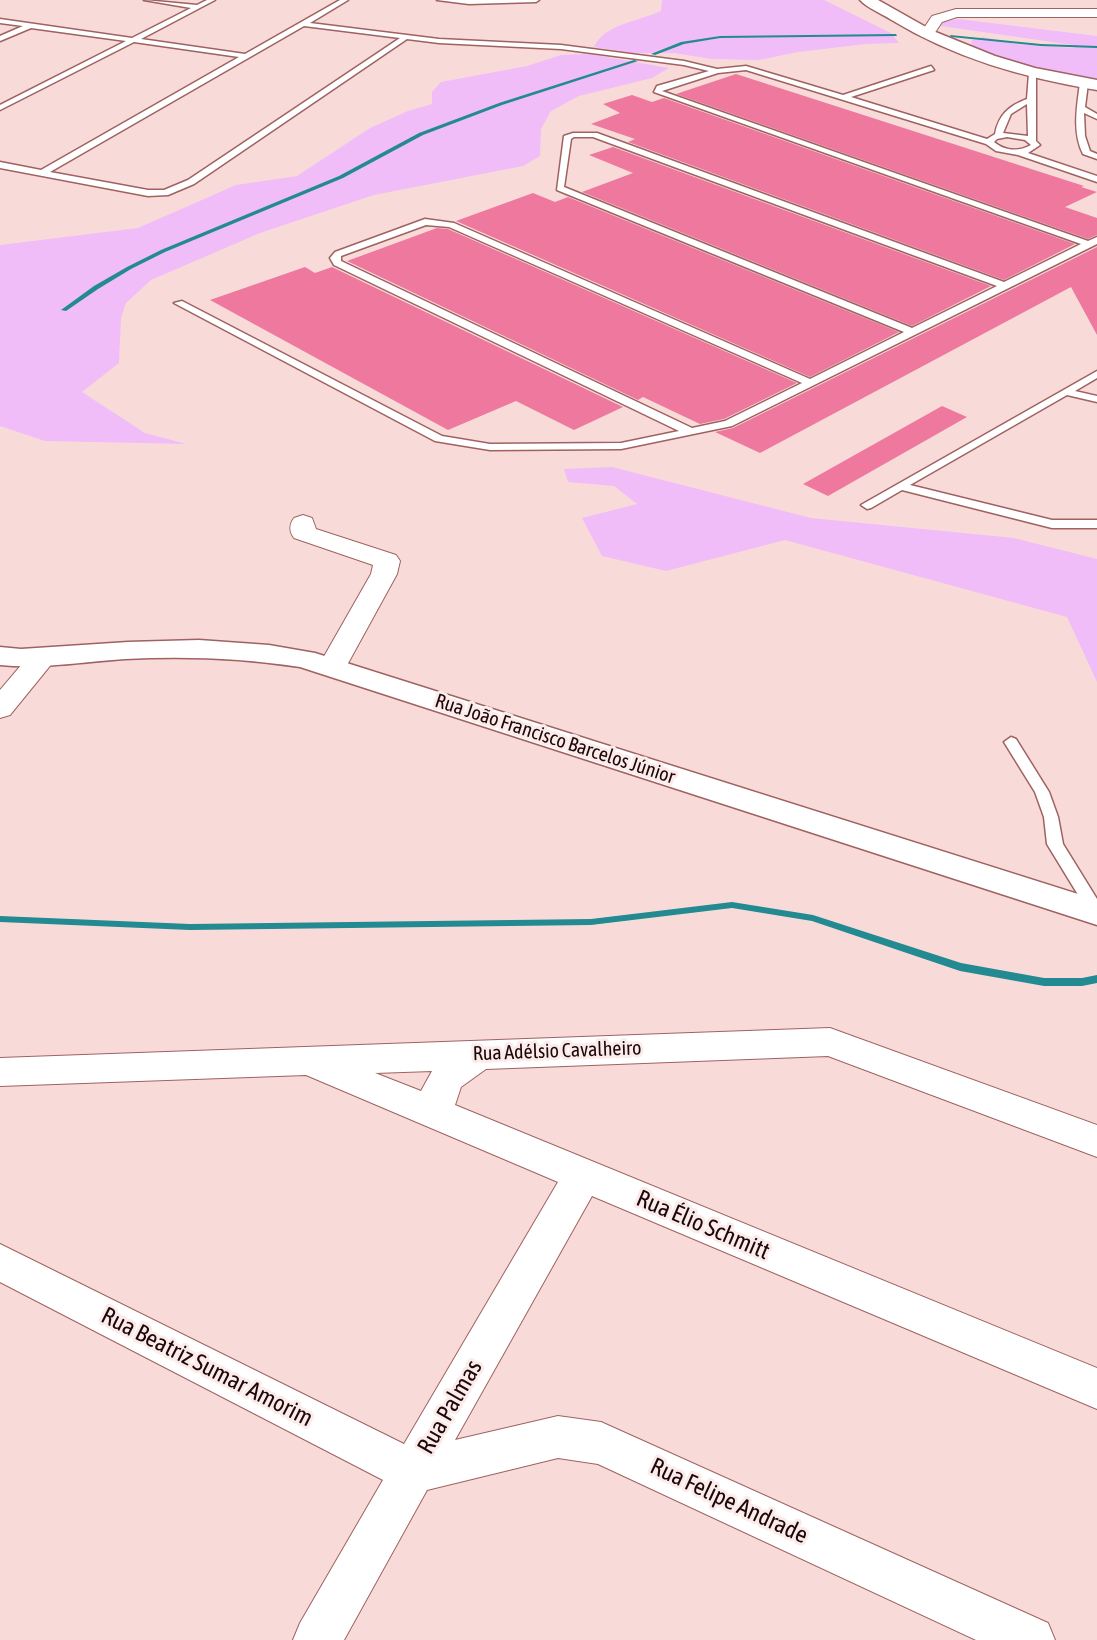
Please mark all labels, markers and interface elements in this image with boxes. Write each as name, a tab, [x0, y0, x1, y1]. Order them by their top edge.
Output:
street label: Rua João Francisco Barcelos Júnior	[432, 689, 678, 789]
street label: Rua Adélsio Cavalheiro	[472, 1036, 642, 1066]
street label: Rua Élio Schmitt	[632, 1184, 774, 1266]
street label: Rua Beatriz Sumar Amorim	[96, 1301, 318, 1433]
street label: Rua Palmas	[412, 1355, 488, 1459]
street label: Rua Felipe Andrade	[646, 1452, 812, 1550]

